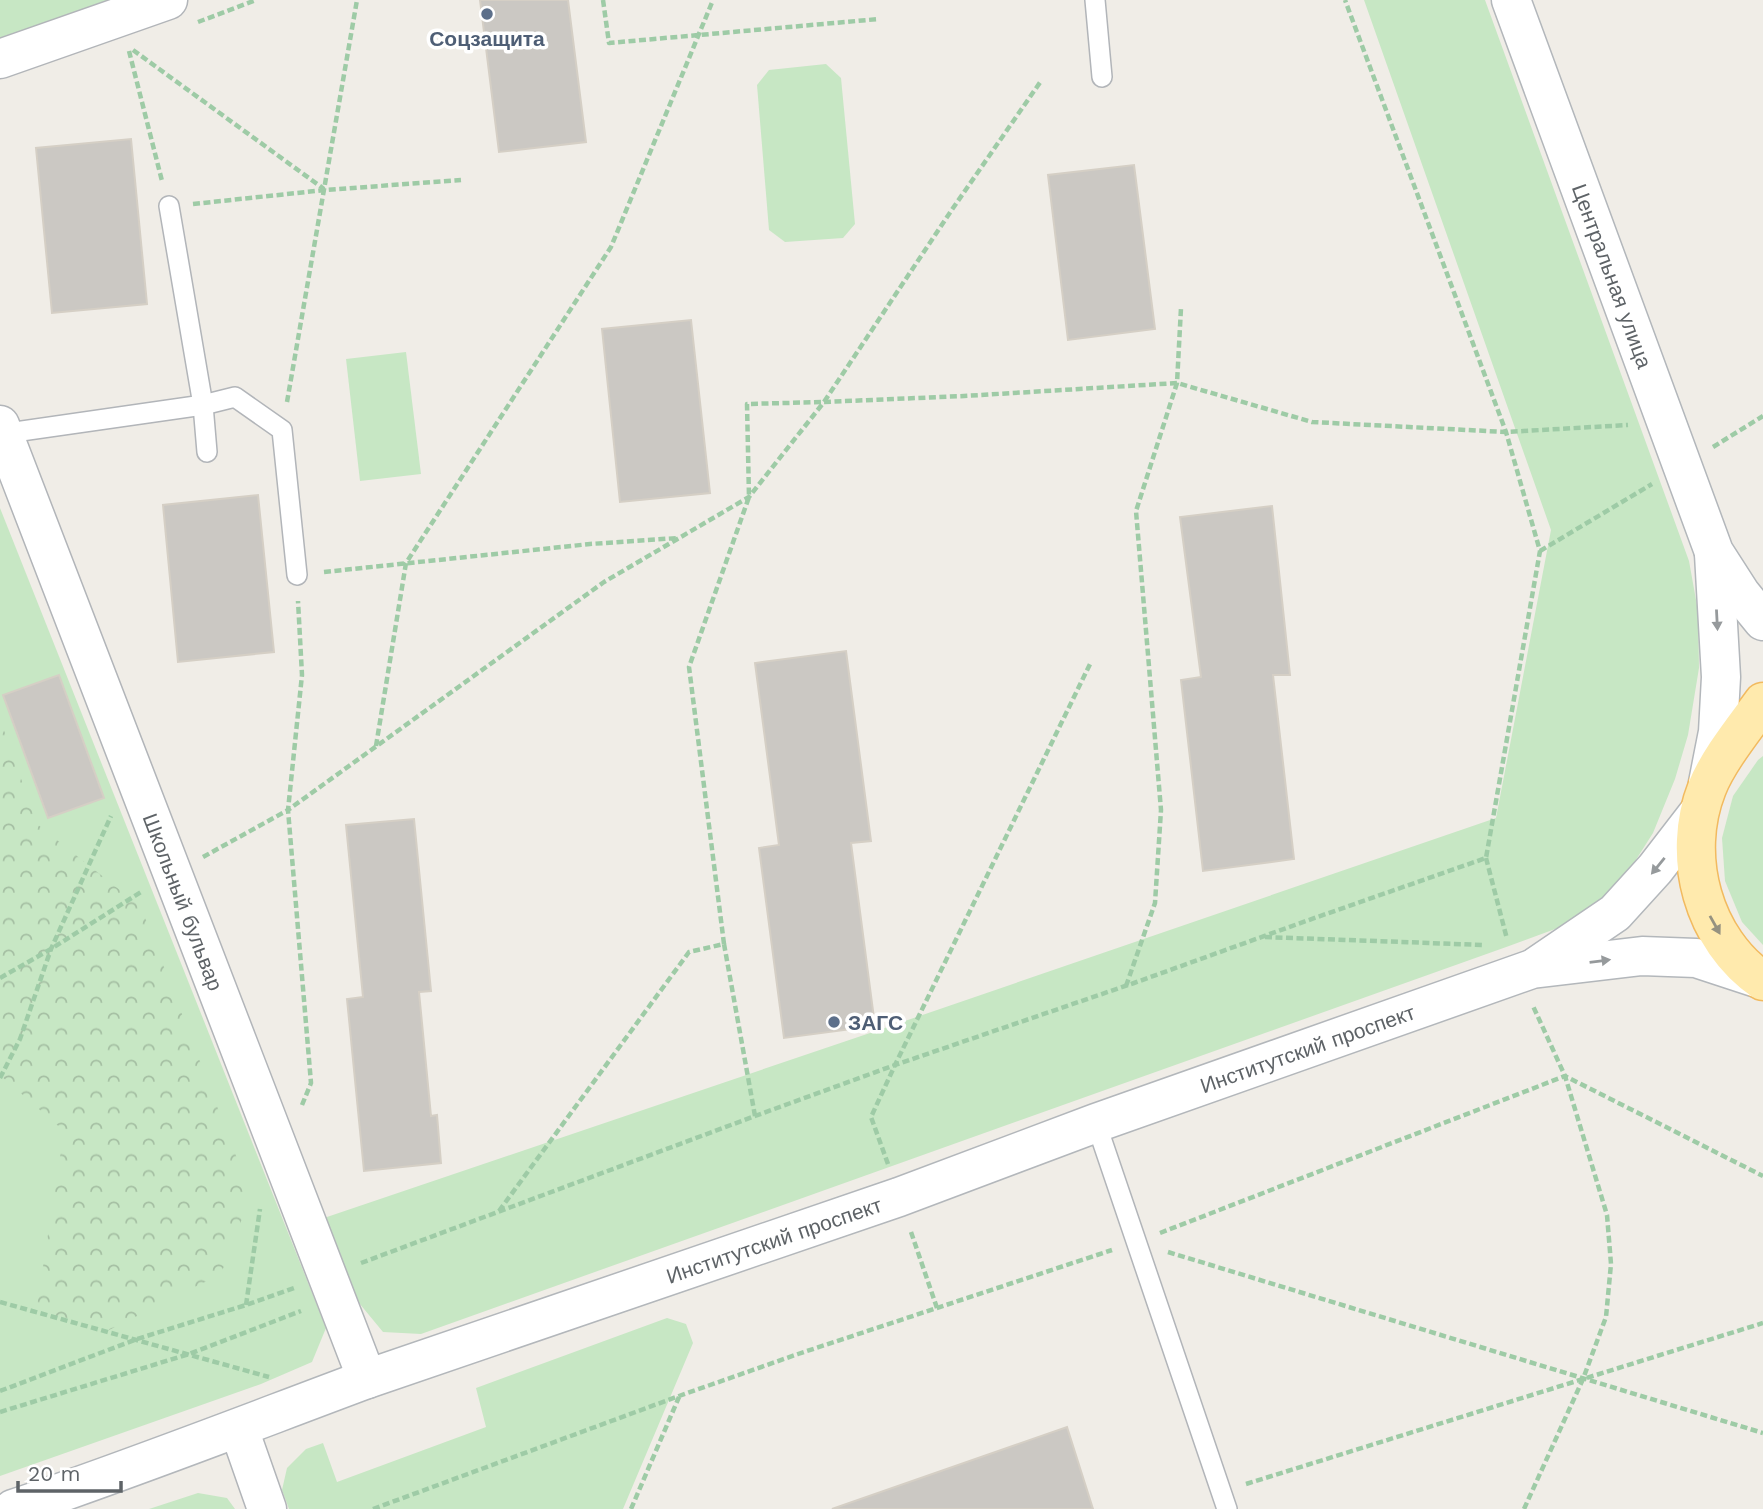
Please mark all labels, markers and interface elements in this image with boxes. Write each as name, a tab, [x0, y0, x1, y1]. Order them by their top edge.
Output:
marker: Соцзащита	[479, 6, 495, 22]
place label: Соцзащита	[429, 26, 545, 51]
street label: Центральная улица	[1567, 180, 1658, 372]
one-way arrow	[1712, 609, 1723, 631]
street label: Школьный бульвар	[138, 810, 229, 994]
one-way arrow	[1650, 856, 1665, 874]
one-way arrow	[1709, 915, 1721, 935]
one-way arrow	[1589, 956, 1611, 967]
street label: Институтский проспект	[1197, 999, 1418, 1098]
place label: ЗАГС	[848, 1010, 903, 1035]
marker: ЗАГС	[826, 1014, 842, 1030]
street label: Институтский проспект	[663, 1191, 885, 1288]
scale bar	[18, 1450, 121, 1494]
text: 20 m	[28, 1461, 80, 1486]

